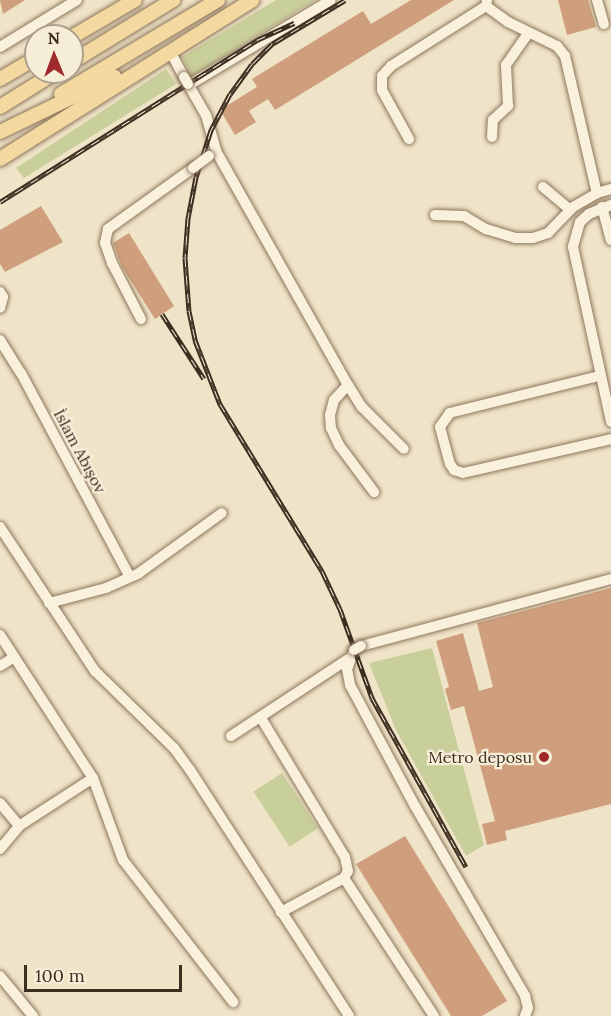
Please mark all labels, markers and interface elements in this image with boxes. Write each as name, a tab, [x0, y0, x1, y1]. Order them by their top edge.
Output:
north arrow	[24, 24, 84, 84]
text: N	[47, 28, 60, 48]
street label: İslam Abışov	[50, 406, 110, 496]
place label: Metro deposu	[428, 747, 532, 767]
marker: Metro deposu	[537, 750, 551, 764]
scale bar	[27, 953, 184, 991]
text: 100 m	[35, 964, 85, 987]

